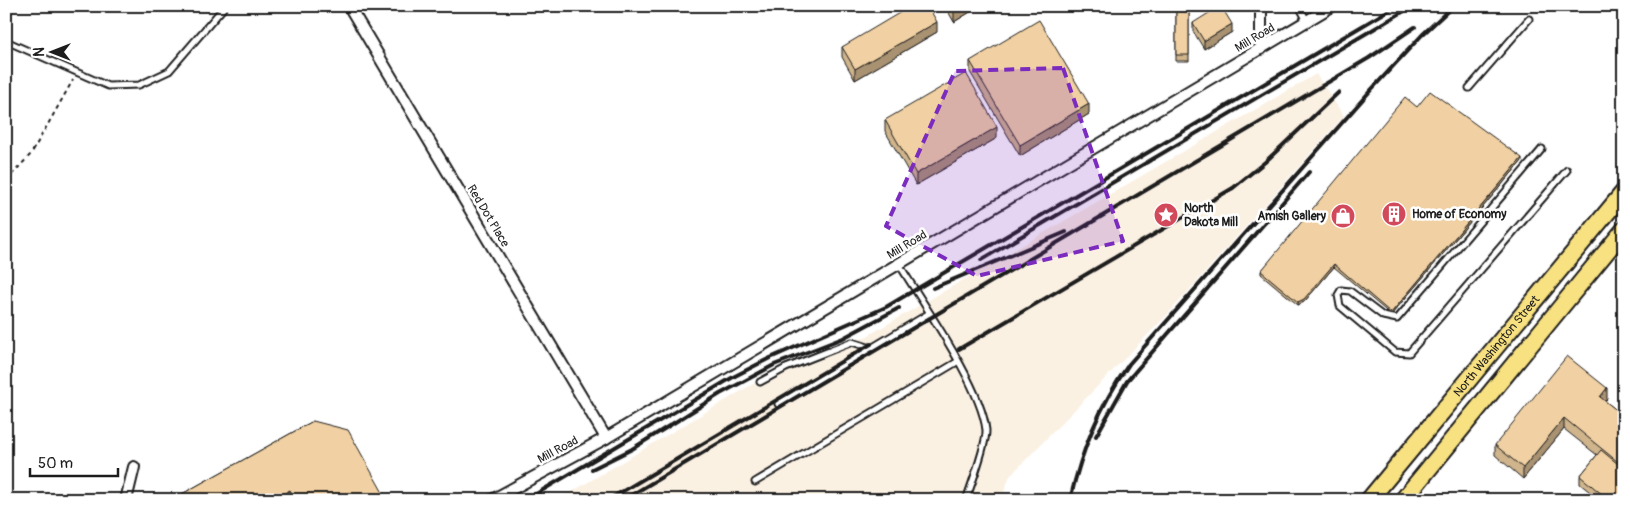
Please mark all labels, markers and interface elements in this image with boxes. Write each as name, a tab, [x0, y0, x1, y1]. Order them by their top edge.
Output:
street label: Mill Road	[1232, 20, 1278, 56]
north arrow	[28, 28, 78, 78]
text: N	[31, 47, 48, 57]
street label: Red Dot Place	[464, 182, 512, 250]
place label: North Dakota Mill	[1184, 201, 1238, 230]
building icon: Home of Economy	[1381, 201, 1407, 227]
place icon: North Dakota Mill	[1153, 202, 1179, 228]
shop icon: Amish Gallery	[1330, 203, 1356, 229]
place label: Home of Economy	[1412, 207, 1507, 222]
place label: Amish Gallery	[1257, 209, 1327, 224]
street label: Mill Road	[884, 227, 930, 263]
street label: North Washington Street	[1450, 292, 1543, 400]
street label: Mill Road	[535, 433, 581, 467]
scale bar	[30, 446, 118, 478]
text: 50 m	[38, 454, 73, 473]

